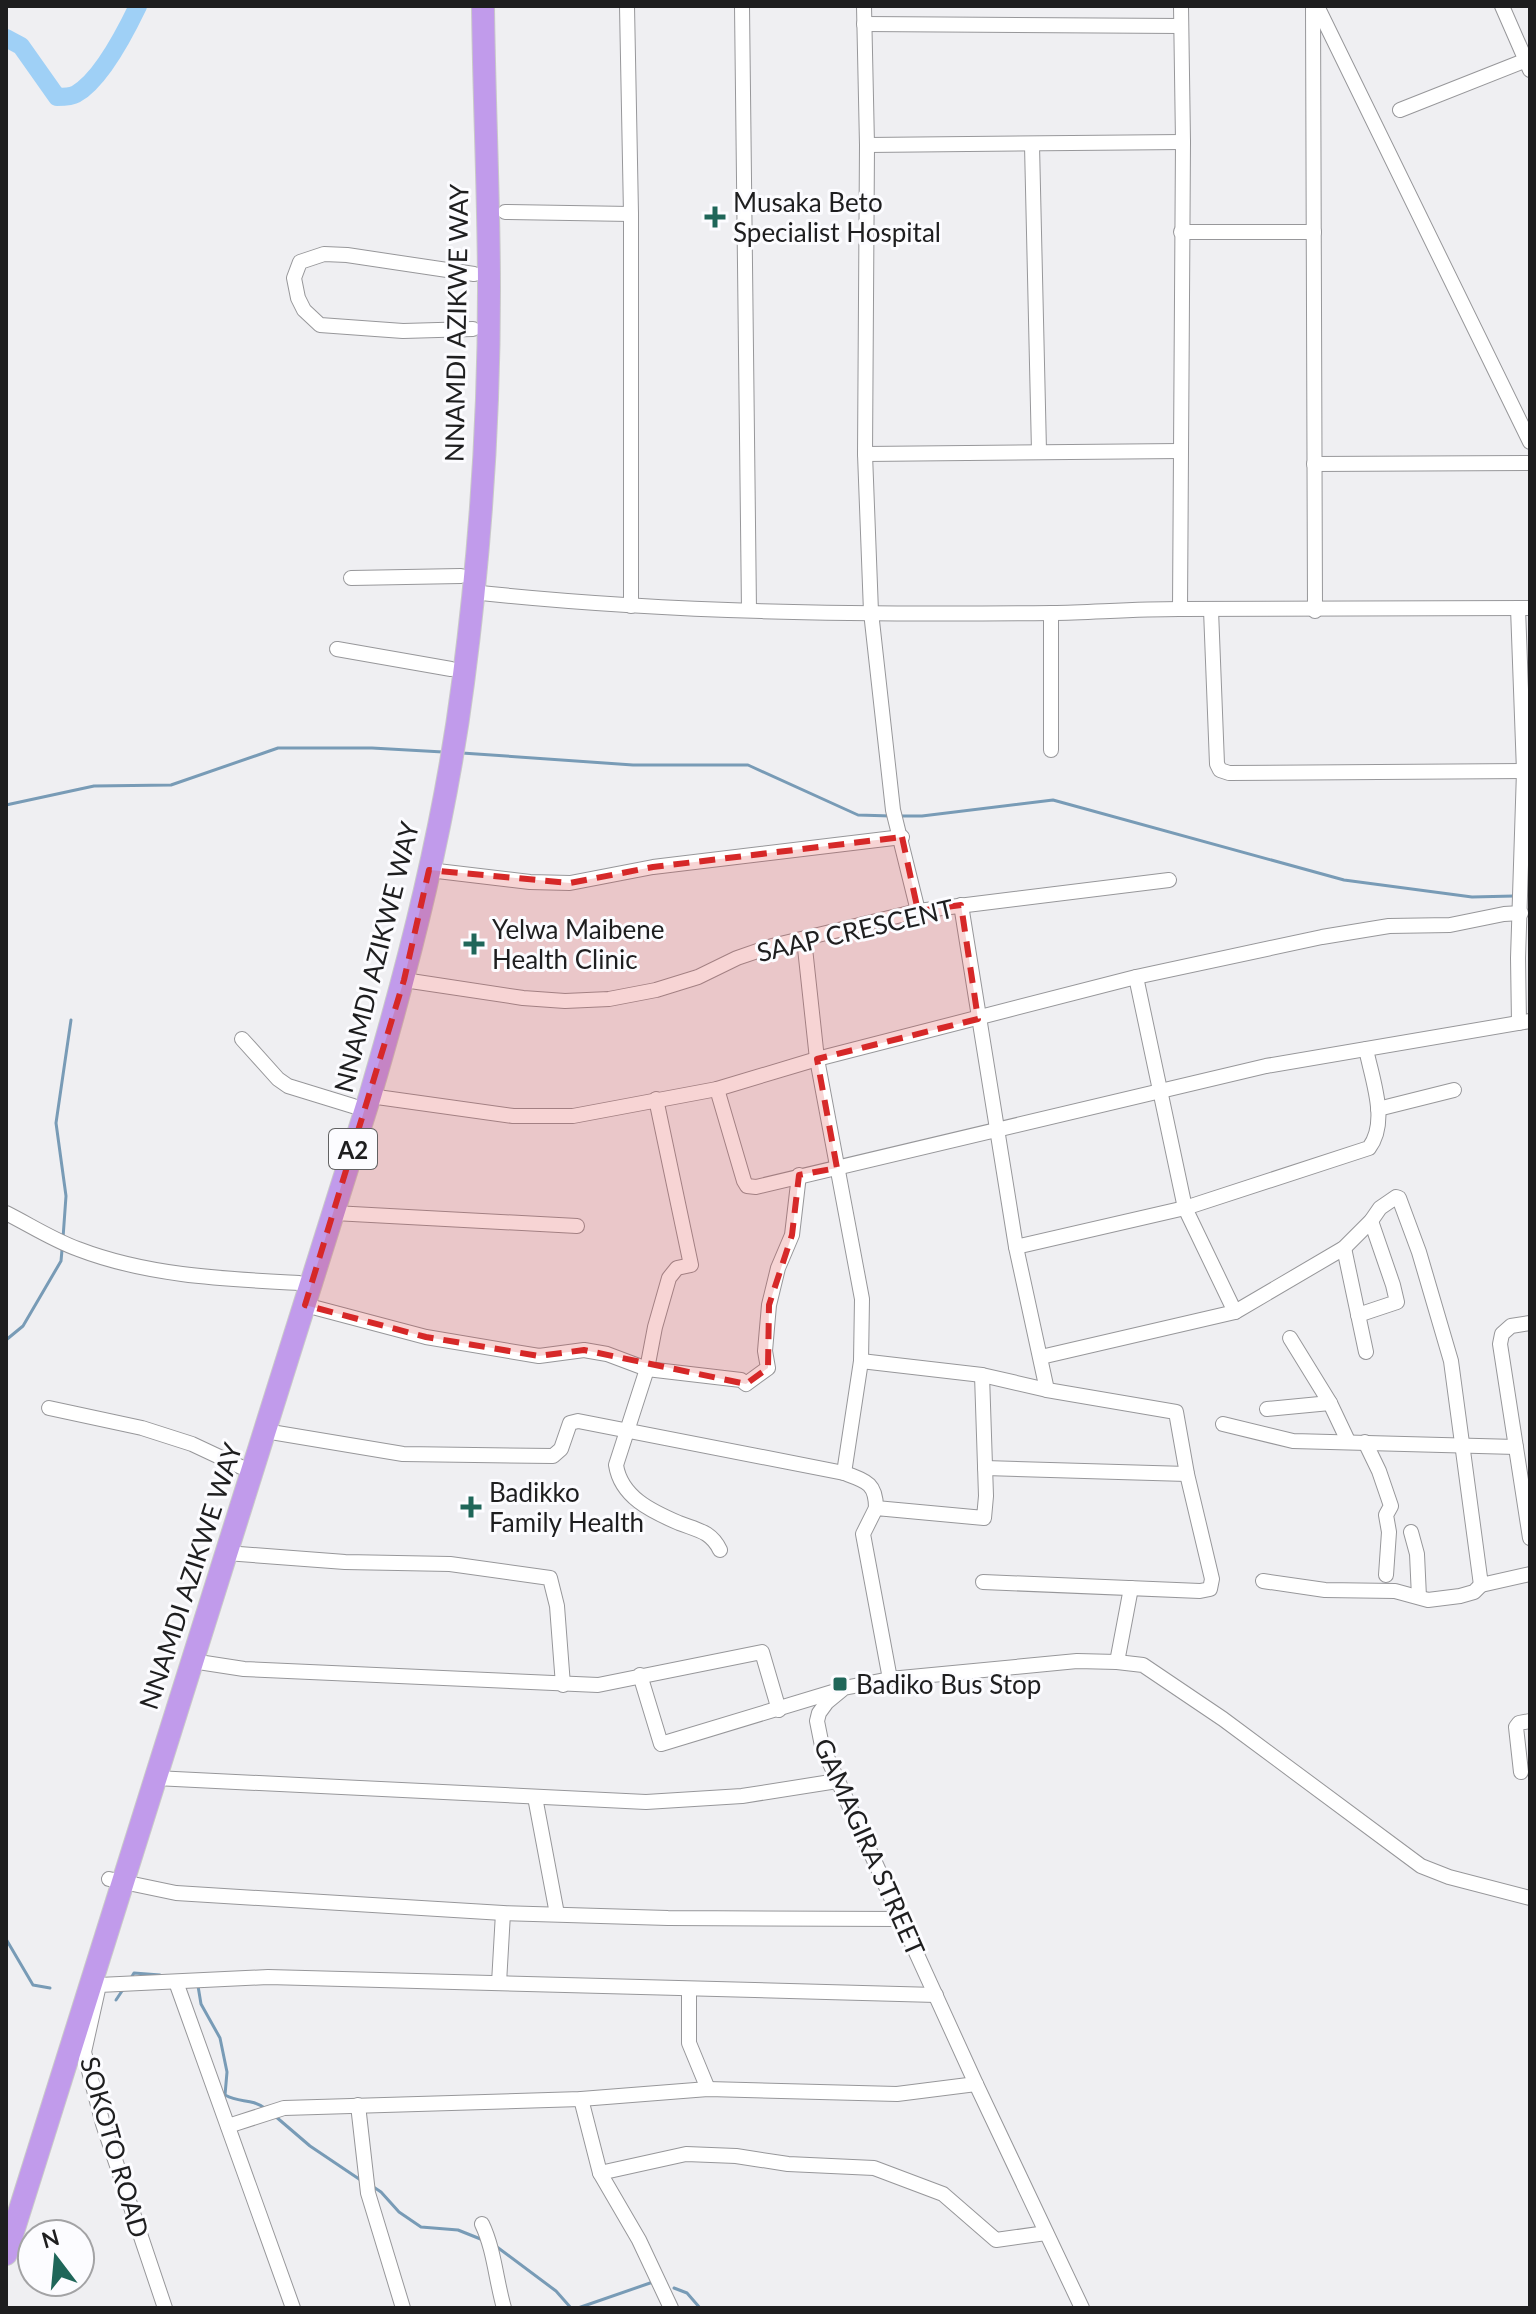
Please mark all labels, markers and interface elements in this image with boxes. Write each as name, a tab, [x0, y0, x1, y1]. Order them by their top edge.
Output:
street label: NNAMDI AZIKWE WAY	[438, 183, 474, 462]
place label: Musaka Beto Specialist Hospital	[733, 186, 941, 248]
marker: Musaka Beto Specialist Hospital	[704, 206, 726, 228]
street label: NNAMDI AZIKWE WAY	[327, 817, 425, 1096]
street label: SAAP CRESCENT	[754, 892, 956, 968]
place label: Yelwa Maibene Health Clinic	[492, 913, 665, 975]
marker: Yelwa Maibene Health Clinic	[463, 933, 485, 955]
road number: A2	[329, 1129, 377, 1169]
street label: NNAMDI AZIKWE WAY	[132, 1438, 248, 1713]
place label: Badikko Family Health	[489, 1476, 644, 1538]
marker: Badikko Family Health	[460, 1496, 482, 1518]
place label: Badiko Bus Stop	[856, 1668, 1041, 1700]
marker: Badiko Bus Stop	[831, 1675, 849, 1693]
street label: GAMAGIRA STREET	[808, 1733, 932, 1961]
street label: SOKOTO ROAD	[74, 2053, 156, 2241]
north arrow	[16, 2218, 96, 2298]
text: N	[38, 2223, 62, 2254]

